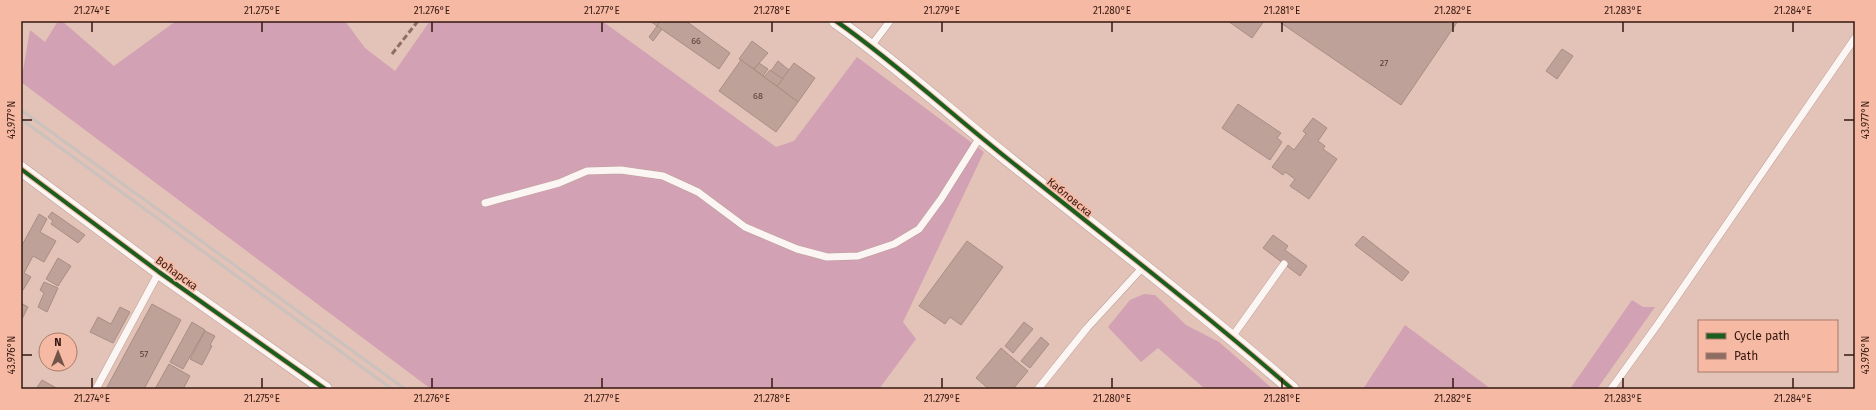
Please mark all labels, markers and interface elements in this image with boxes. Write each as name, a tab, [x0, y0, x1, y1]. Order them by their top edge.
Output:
text: 21.274°E	[74, 5, 110, 17]
text: 21.275°E	[244, 5, 280, 17]
text: 21.276°E	[414, 5, 450, 17]
text: 21.277°E	[584, 5, 620, 17]
text: 21.278°E	[754, 5, 790, 17]
text: 21.279°E	[924, 5, 960, 17]
text: 21.280°E	[1093, 5, 1131, 17]
text: 21.281°E	[1264, 5, 1300, 17]
text: 21.282°E	[1434, 5, 1472, 17]
text: 21.283°E	[1604, 5, 1642, 17]
text: 21.284°E	[1774, 5, 1812, 17]
house number: 66	[691, 36, 701, 46]
house number: 27	[1380, 58, 1388, 68]
house number: 68	[753, 91, 763, 101]
text: 43.977°N	[6, 101, 18, 139]
text: 43.977°N	[1860, 101, 1872, 139]
street label: Кабловска	[1044, 175, 1095, 220]
street label: Воћарска	[153, 254, 200, 293]
legend	[1698, 320, 1838, 372]
text: Cycle path	[1734, 329, 1790, 343]
north arrow	[38, 332, 78, 372]
text: 43.976°N	[6, 336, 18, 374]
text: N	[54, 336, 62, 349]
text: 43.976°N	[1860, 336, 1872, 374]
house number: 57	[140, 349, 148, 359]
text: Path	[1734, 349, 1758, 363]
text: 21.274°E	[74, 393, 110, 405]
text: 21.275°E	[244, 393, 280, 405]
text: 21.276°E	[414, 393, 450, 405]
text: 21.277°E	[584, 393, 620, 405]
text: 21.278°E	[754, 393, 790, 405]
text: 21.279°E	[924, 393, 960, 405]
text: 21.280°E	[1093, 393, 1131, 405]
text: 21.281°E	[1264, 393, 1300, 405]
text: 21.282°E	[1434, 393, 1472, 405]
text: 21.283°E	[1604, 393, 1642, 405]
text: 21.284°E	[1774, 393, 1812, 405]

